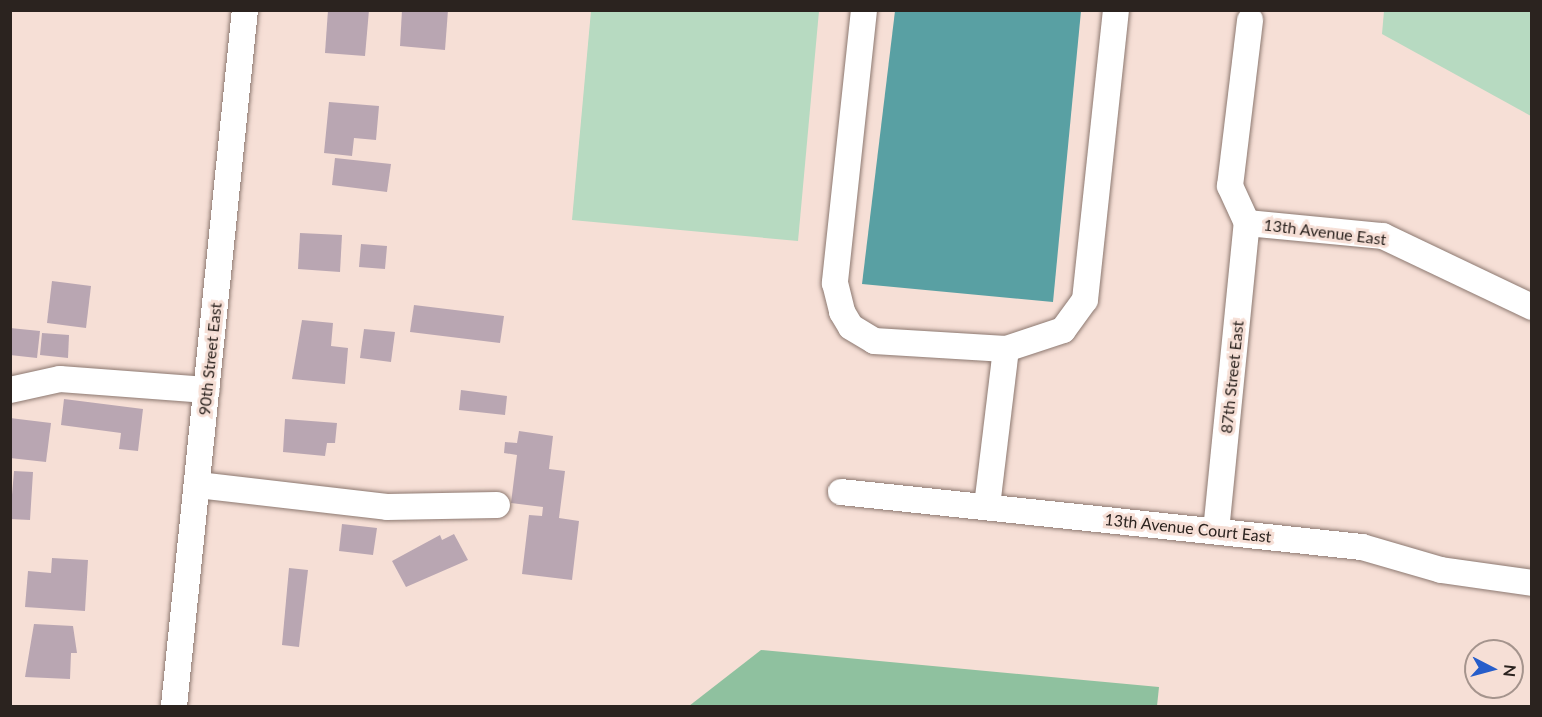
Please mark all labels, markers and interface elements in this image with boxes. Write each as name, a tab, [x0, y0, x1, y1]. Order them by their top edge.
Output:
street label: 13th Avenue East	[1262, 215, 1388, 249]
street label: 90th Street East	[195, 302, 225, 416]
street label: 87th Street East	[1217, 320, 1247, 434]
street label: 13th Avenue Court East	[1103, 510, 1273, 546]
north arrow	[1464, 639, 1524, 699]
text: N	[1500, 664, 1521, 678]

